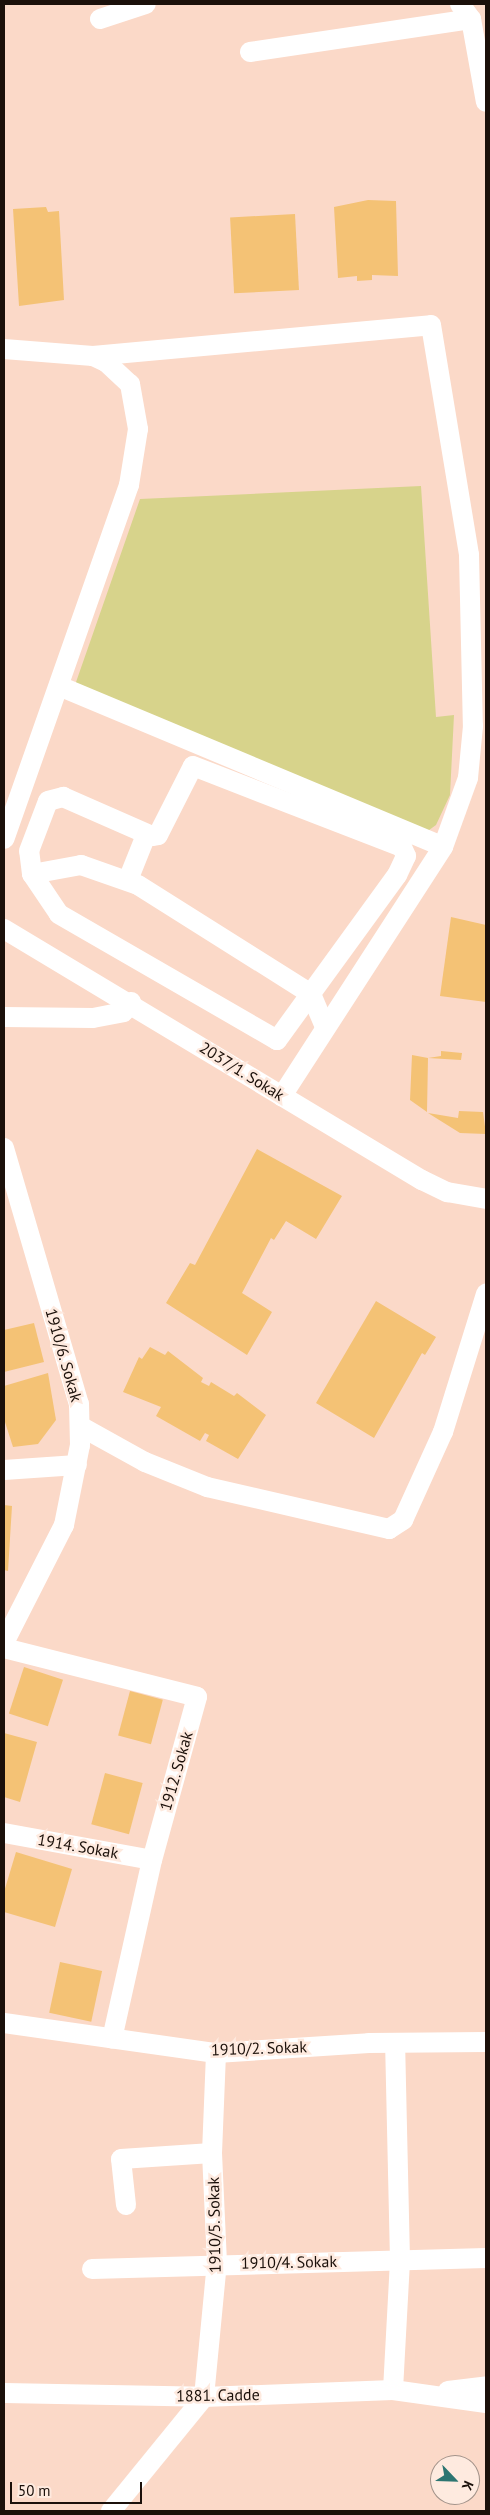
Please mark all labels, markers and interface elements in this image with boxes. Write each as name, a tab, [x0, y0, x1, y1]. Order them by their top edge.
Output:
street label: 2037/1. Sokak	[196, 1037, 288, 1105]
street label: 1910/6. Sokak	[41, 1306, 87, 1404]
street label: 1912. Sokak	[155, 1729, 197, 1813]
street label: 1914. Sokak	[36, 1829, 120, 1863]
street label: 1910/2. Sokak	[210, 2037, 308, 2059]
street label: 1910/5. Sokak	[204, 2176, 224, 2274]
street label: 1910/4. Sokak	[240, 2252, 338, 2272]
street label: 1881. Cadde	[175, 2385, 261, 2405]
north arrow	[430, 2455, 480, 2505]
scale bar	[12, 2472, 145, 2504]
text: K	[458, 2478, 478, 2493]
text: 50 m	[18, 2481, 51, 2500]

